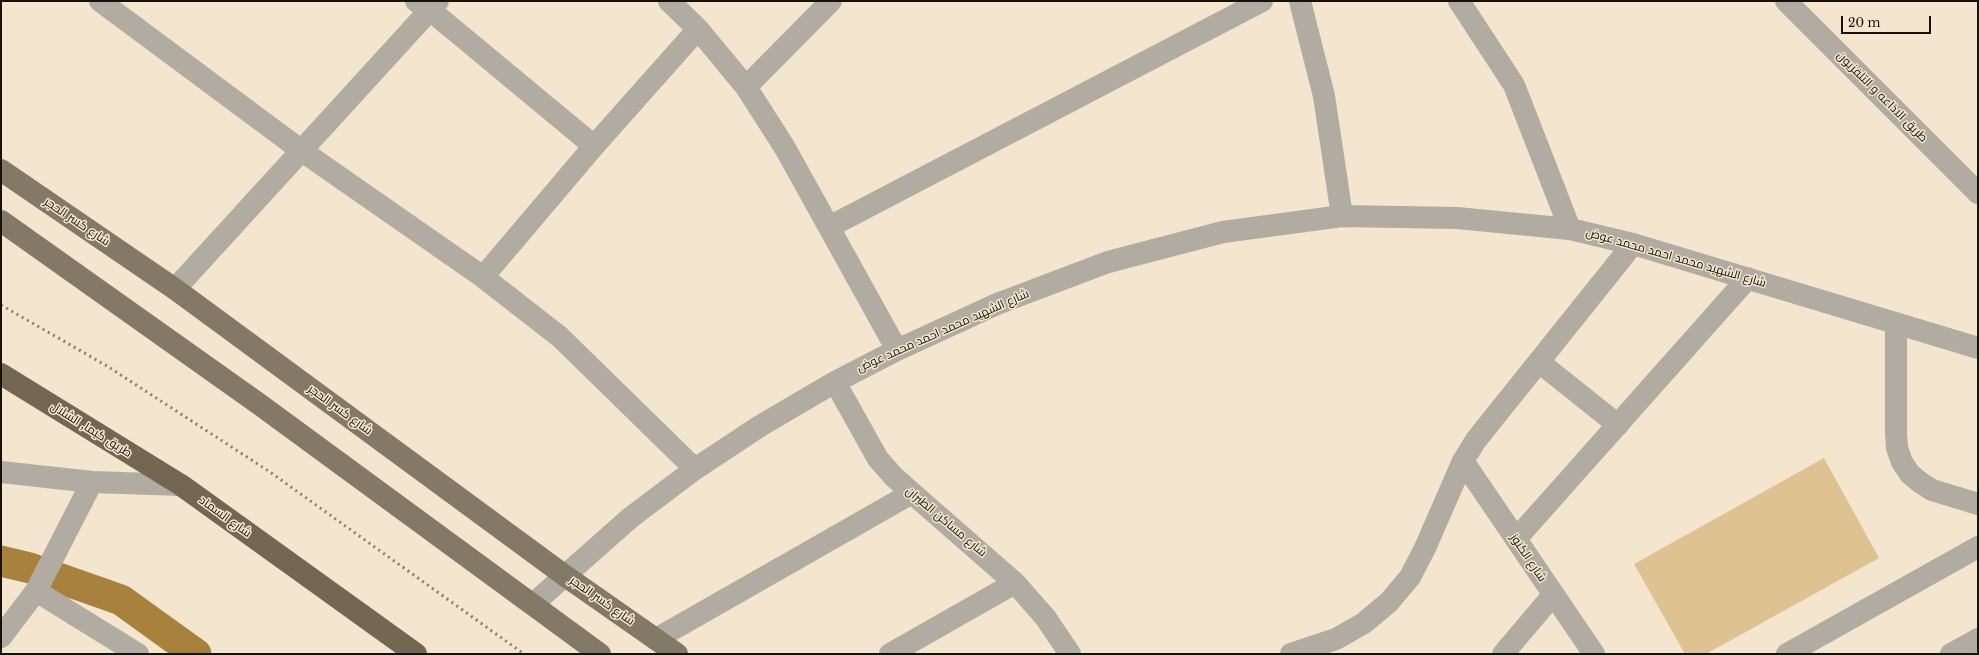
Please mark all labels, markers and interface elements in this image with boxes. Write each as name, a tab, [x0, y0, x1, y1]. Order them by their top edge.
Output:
scale bar	[1843, 8, 1933, 34]
text: 20 m	[1848, 15, 1880, 30]
street label: طريق الاذاعه و التلفزيون	[1834, 49, 1930, 145]
street label: شارع كسر الحجر	[41, 195, 113, 249]
street label: شارع الشهيد محمد احمد محمد عوض	[1584, 225, 1768, 291]
street label: شارع الشهيد محمد احمد محمد عوض	[855, 286, 1031, 376]
street label: شارع كسر الحجر	[305, 382, 375, 438]
street label: طريق كيما, الشلال	[48, 399, 134, 461]
street label: شارع مساكن الطيران	[903, 484, 989, 560]
street label: شارع السماد	[196, 493, 254, 541]
street label: شارع الكنوز	[1507, 531, 1549, 585]
street label: شارع كسر الحجر	[567, 573, 637, 629]

